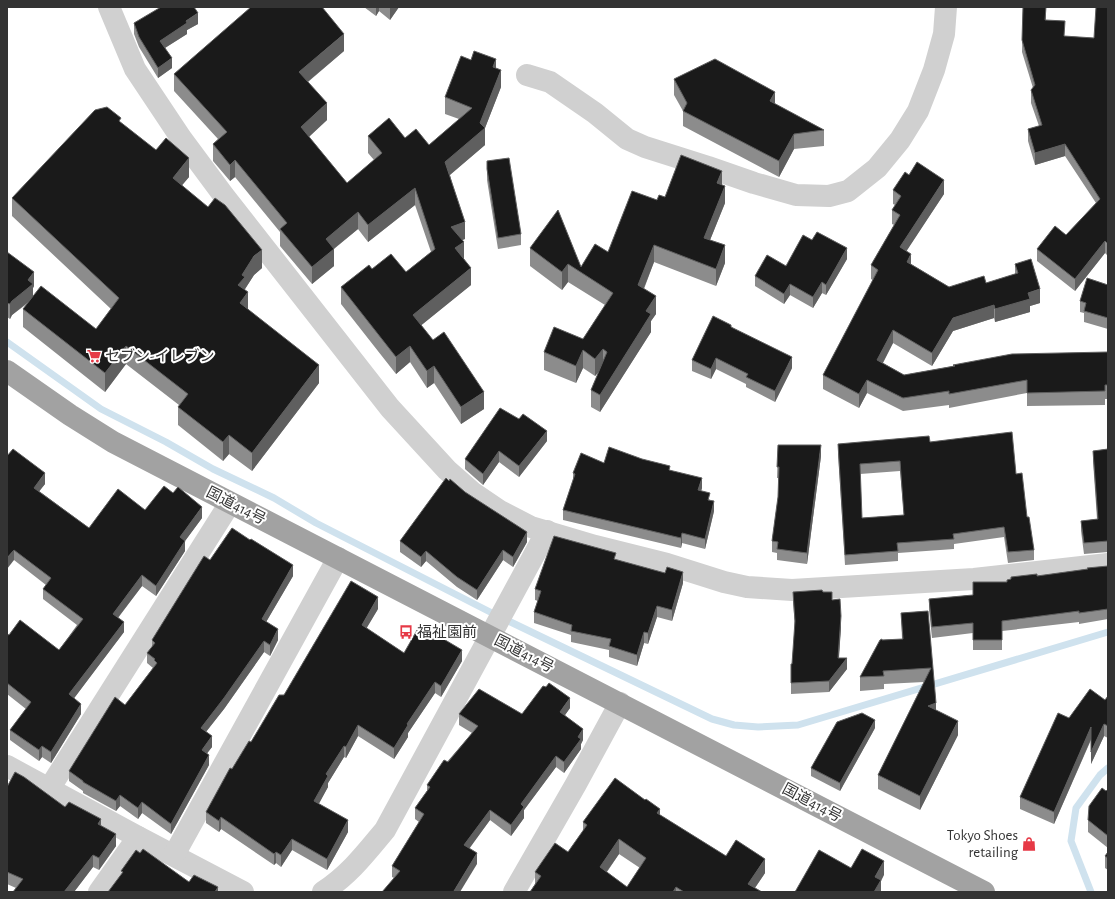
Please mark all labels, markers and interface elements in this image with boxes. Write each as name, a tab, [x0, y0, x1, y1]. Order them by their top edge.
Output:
supermarket icon: セブン-イレブン	[86, 348, 102, 364]
place label: セブン-イレブン	[105, 348, 215, 364]
street label: 国道414号	[204, 484, 269, 527]
bus stop icon: 福祉園前	[398, 624, 414, 640]
place label: 福祉園前	[417, 624, 477, 640]
street label: 国道414号	[492, 632, 557, 675]
street label: 国道414号	[780, 780, 845, 825]
place label: Tokyo Shoes retailing	[947, 828, 1019, 860]
shop icon: Tokyo Shoes retailing	[1021, 836, 1037, 852]

